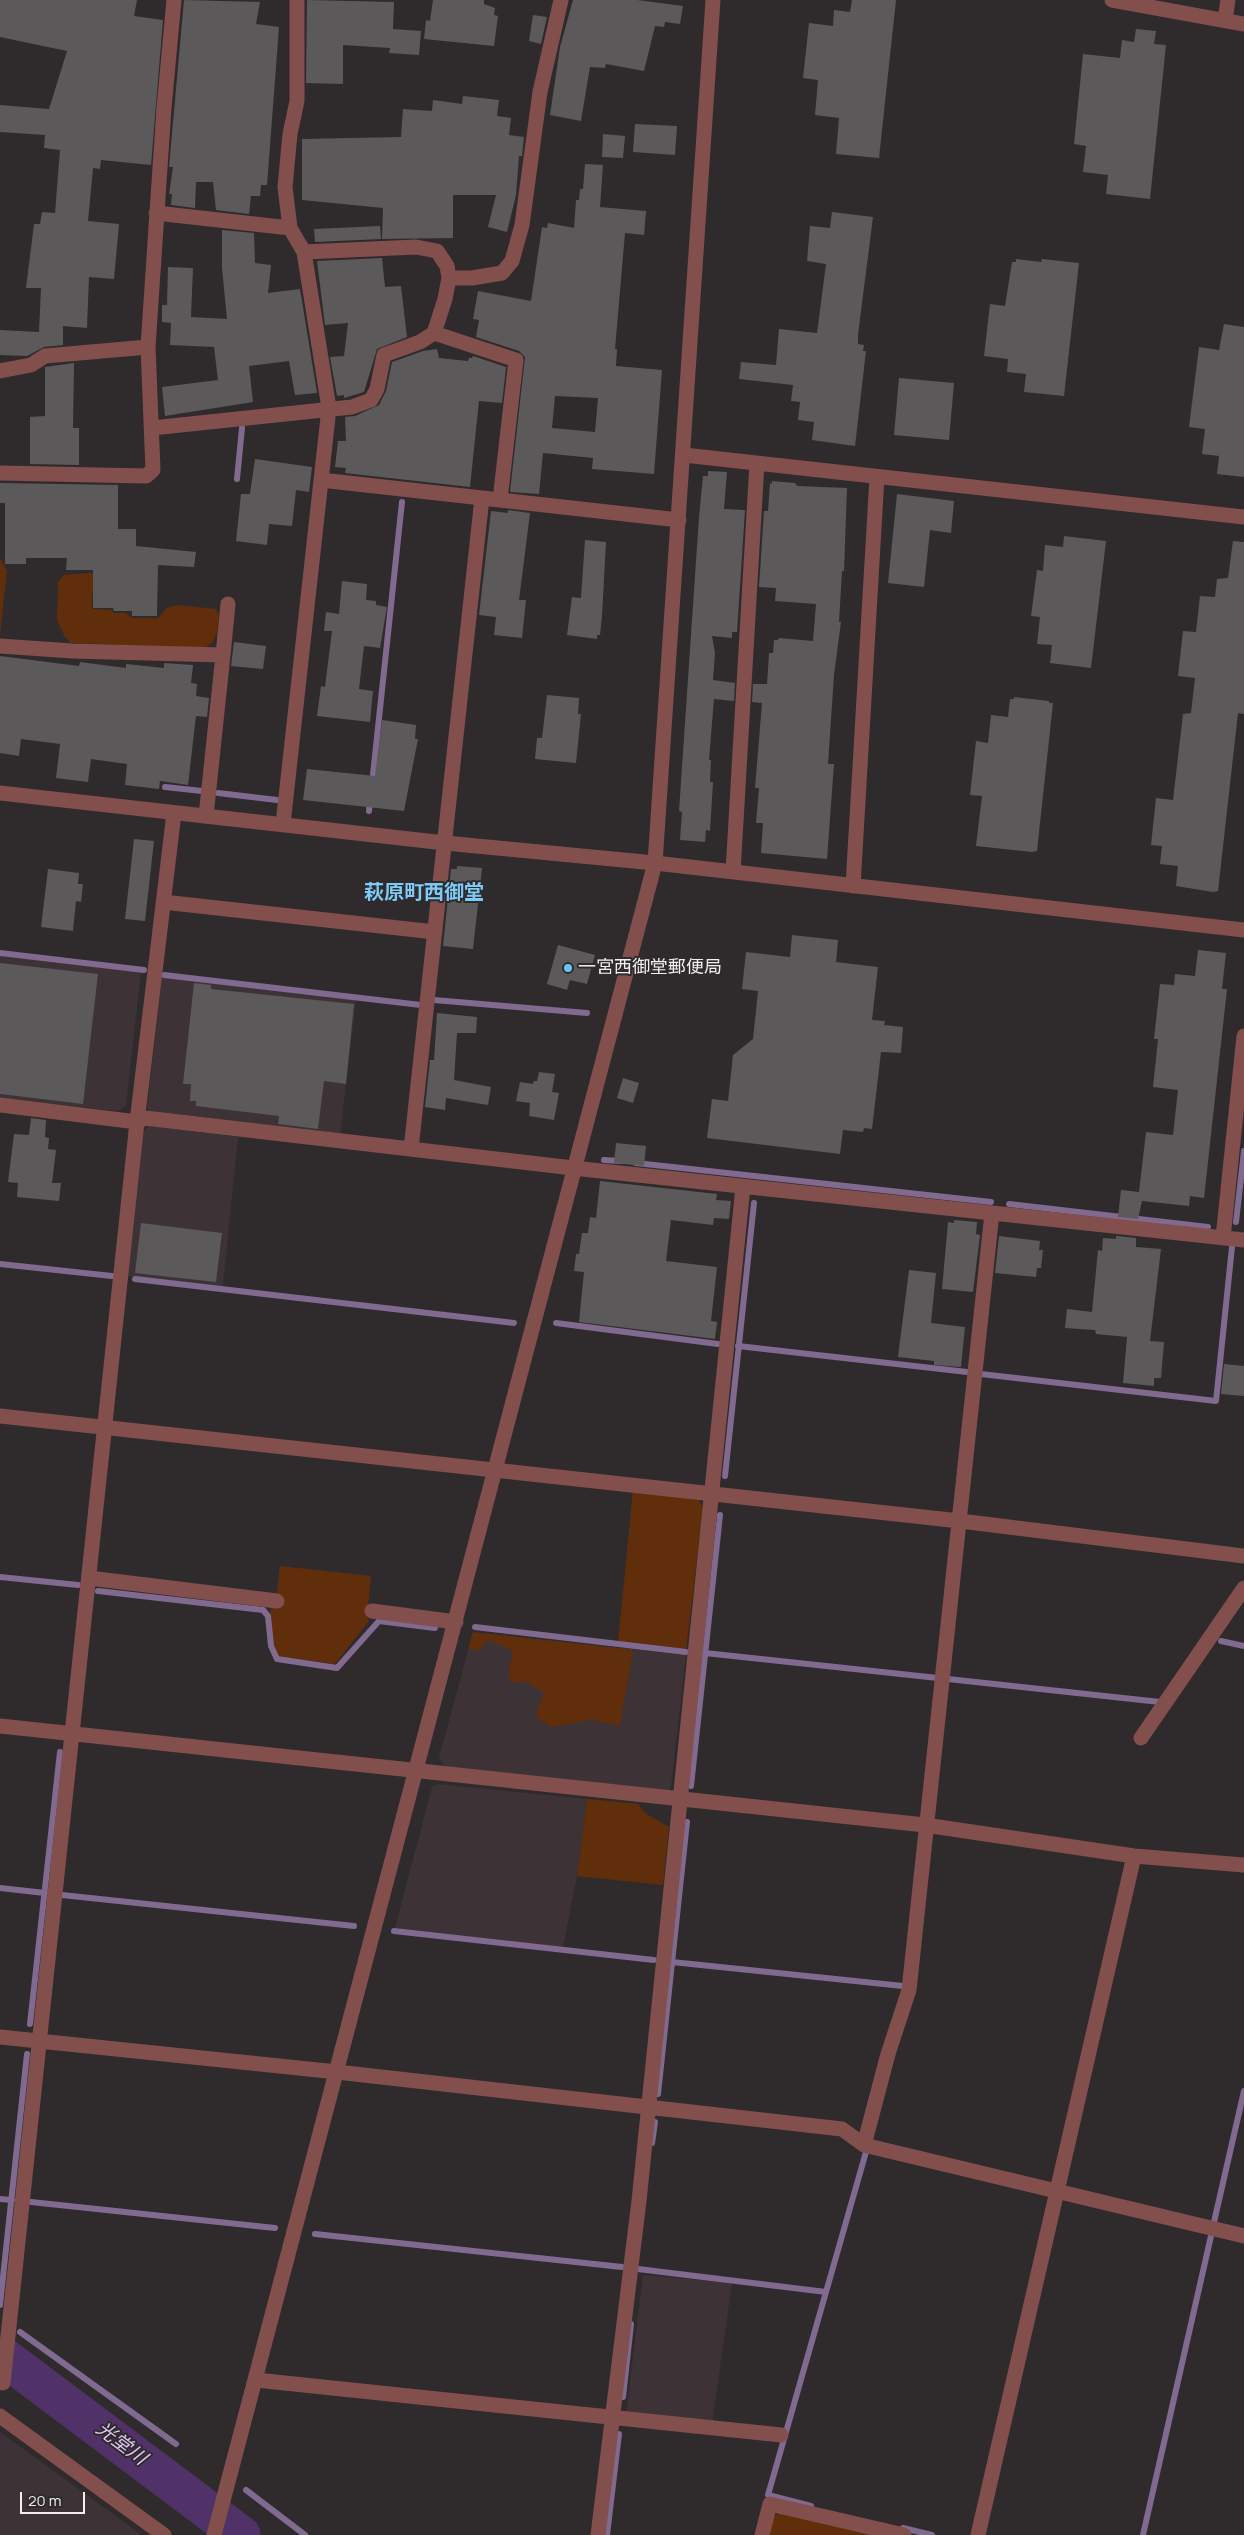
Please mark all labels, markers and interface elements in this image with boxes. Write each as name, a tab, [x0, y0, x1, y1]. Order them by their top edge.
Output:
district label: 萩原町西御堂	[364, 881, 484, 905]
place label: 一宮西御堂郵便局	[578, 957, 722, 979]
marker: 一宮西御堂郵便局	[562, 962, 574, 974]
water label: 光堂川	[91, 2418, 151, 2470]
scale bar	[22, 2482, 88, 2514]
text: 20 m	[28, 2490, 61, 2511]

